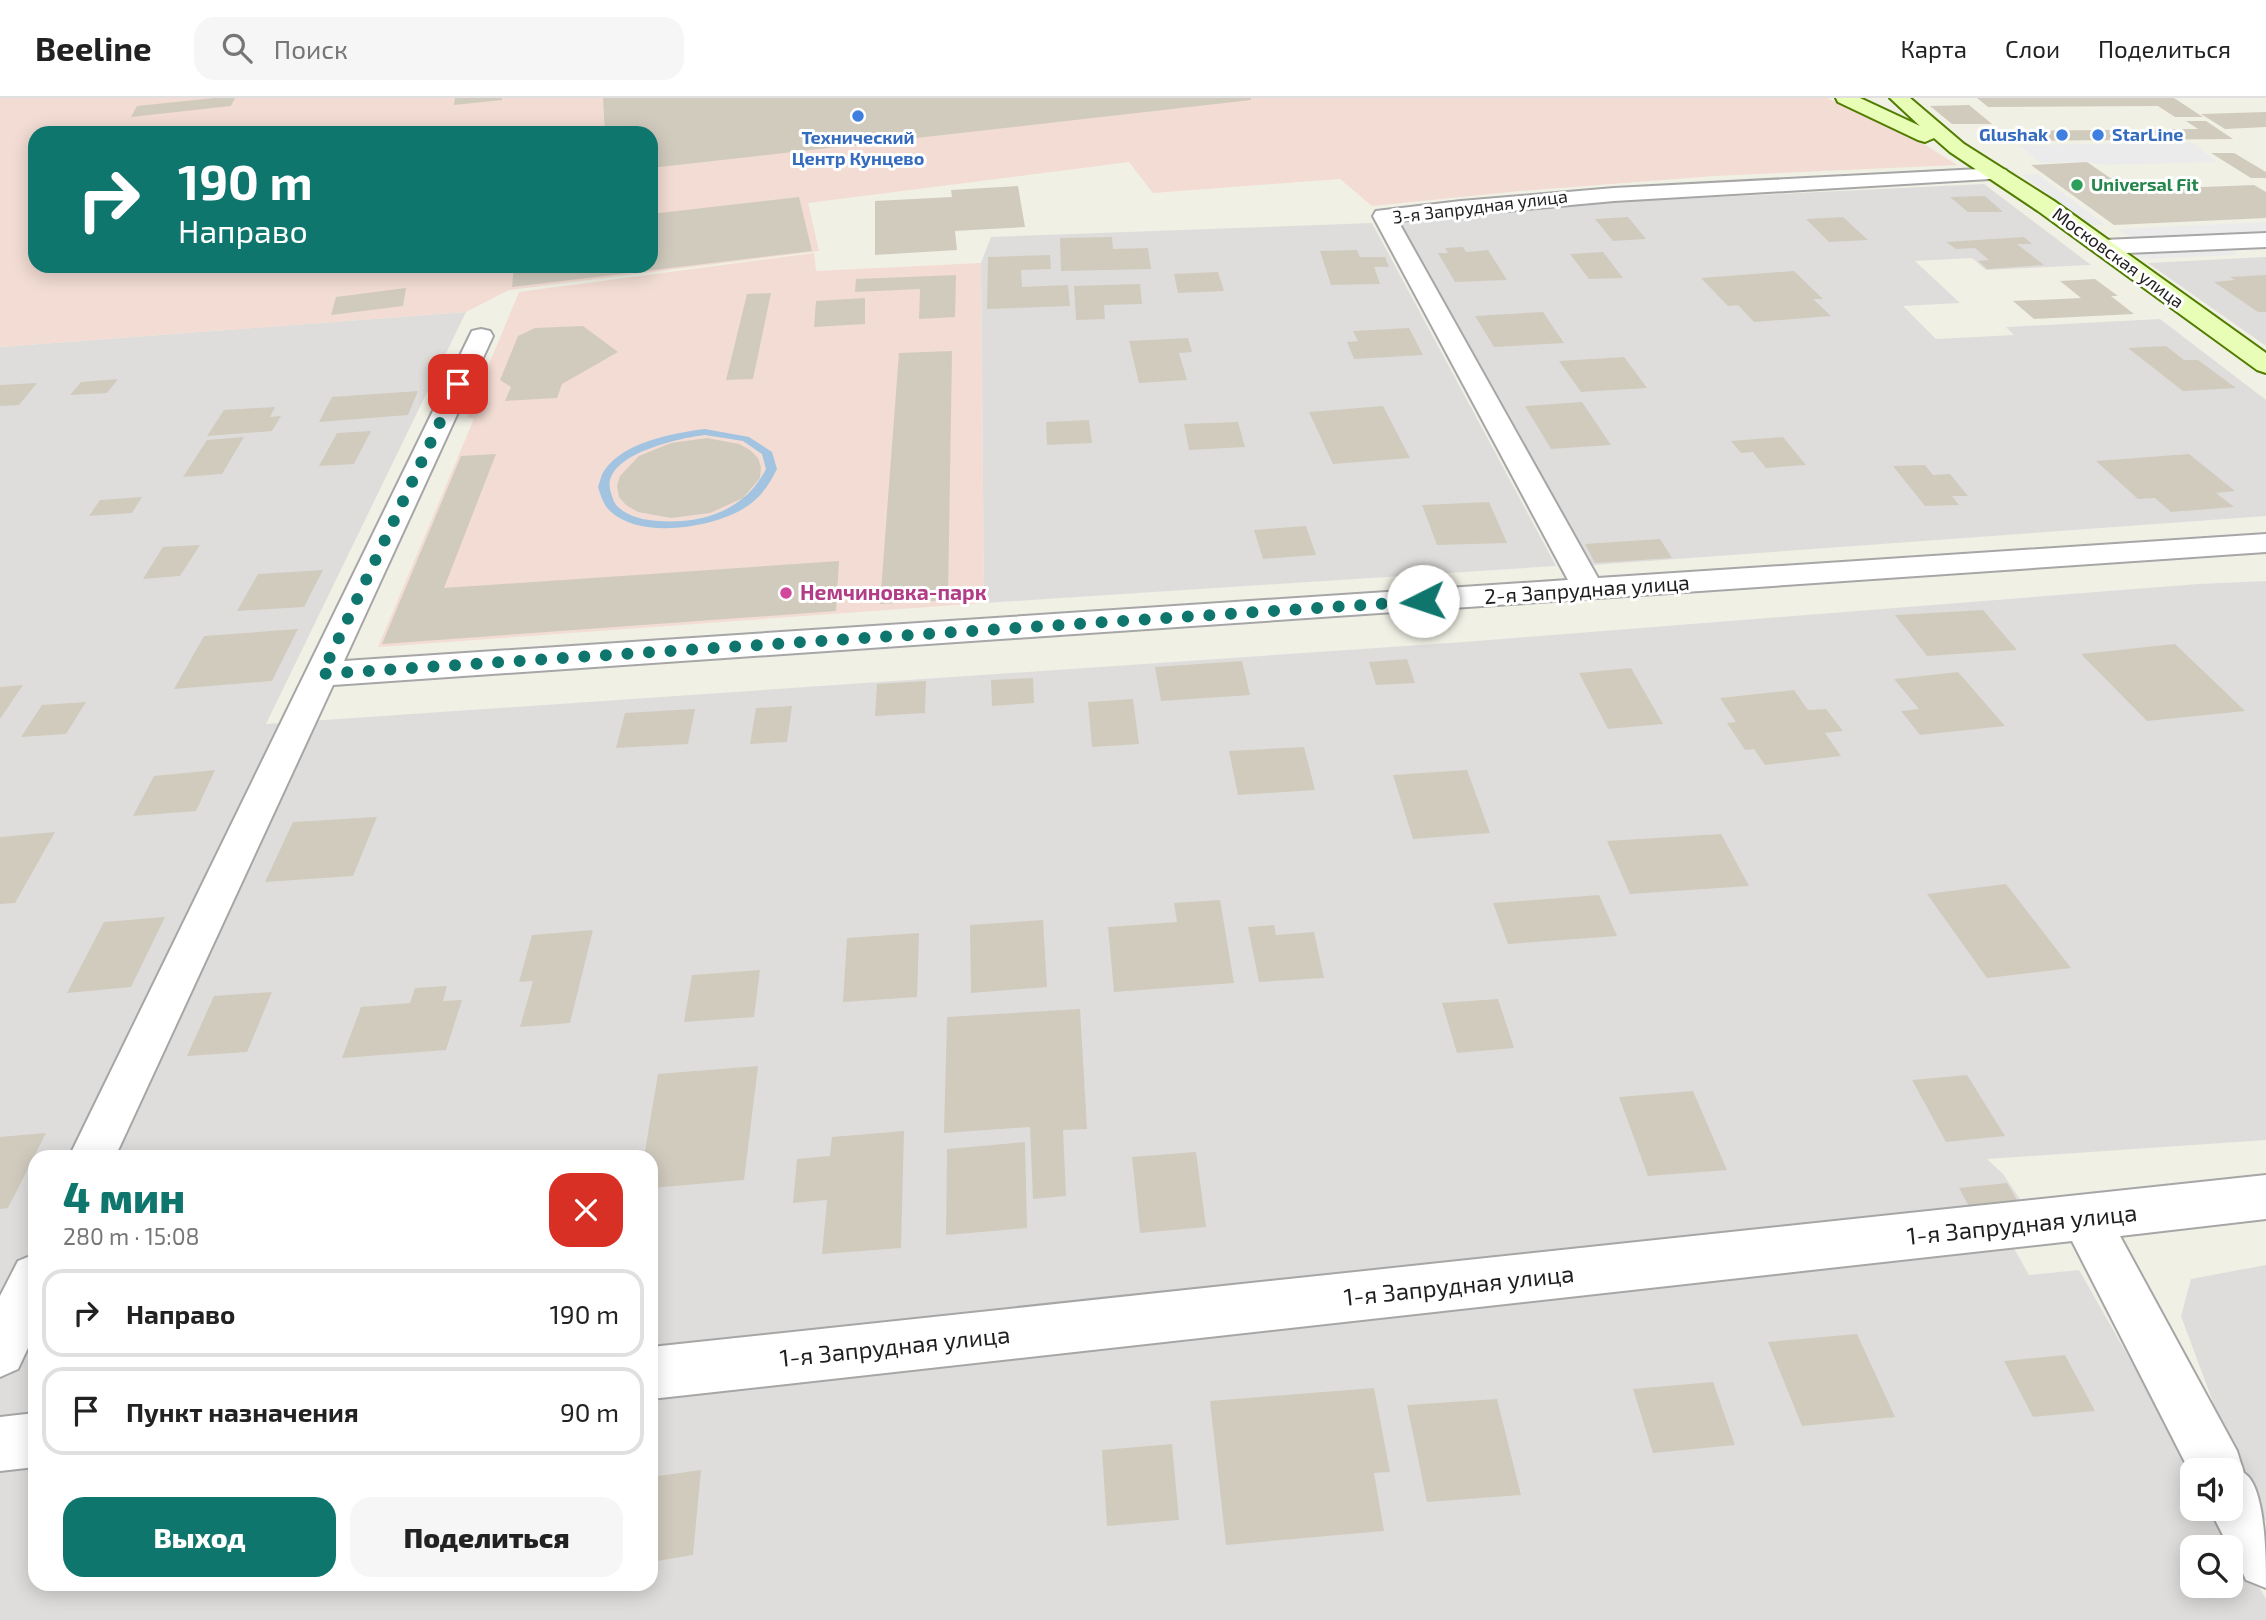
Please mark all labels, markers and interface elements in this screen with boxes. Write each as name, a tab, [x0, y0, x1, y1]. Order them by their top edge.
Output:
search box	[194, 17, 684, 80]
text: Beeline	[35, 28, 152, 68]
icon: search	[218, 29, 256, 67]
text: Поиск	[274, 33, 348, 64]
text: Карта	[1900, 34, 1967, 63]
text: Слои	[2005, 34, 2060, 63]
text: Поделиться	[2098, 34, 2231, 63]
marker: Технический Центр Кунцево	[850, 108, 866, 124]
place label: Glushak	[1979, 123, 2048, 145]
place label: StarLine	[2112, 123, 2183, 145]
place label: Технический Центр Кунцево	[792, 126, 924, 169]
marker: Glushak	[2054, 127, 2070, 143]
marker: StarLine	[2090, 127, 2106, 143]
text: 190 m	[178, 151, 313, 210]
icon: right	[63, 154, 154, 245]
place label: Universal Fit	[2091, 173, 2199, 195]
marker: Universal Fit	[2069, 177, 2085, 193]
street label: 3-я Запрудная улица	[1391, 184, 1569, 228]
street label: Московская улица	[2049, 202, 2189, 312]
text: Направо	[178, 211, 308, 249]
pin	[428, 354, 488, 414]
icon: arrive	[439, 365, 477, 403]
position arrow	[1386, 564, 1460, 638]
street label: 2-я Запрудная улица	[1483, 569, 1691, 609]
place label: Немчиновка-парк	[800, 579, 987, 604]
marker: Немчиновка-парк	[778, 585, 794, 601]
text: 4 мин	[63, 1171, 185, 1221]
button: close	[549, 1173, 623, 1247]
street label: 1-я Запрудная улица	[1905, 1197, 2139, 1251]
text: 280 m · 15:08	[63, 1222, 199, 1250]
street label: 1-я Запрудная улица	[1342, 1258, 1576, 1312]
icon: right	[67, 1294, 105, 1332]
text: Направо	[126, 1298, 235, 1329]
text: 190 m	[550, 1298, 619, 1329]
street label: 1-я Запрудная улица	[778, 1319, 1012, 1373]
icon: arrive	[67, 1392, 105, 1430]
text: Пункт назначения	[126, 1396, 359, 1427]
text: 90 m	[560, 1396, 619, 1427]
map controls	[2180, 1458, 2243, 1598]
button: sound	[2180, 1458, 2243, 1521]
button: Выход	[63, 1497, 336, 1577]
button: Поделиться	[350, 1497, 623, 1577]
button: search	[2180, 1535, 2243, 1598]

